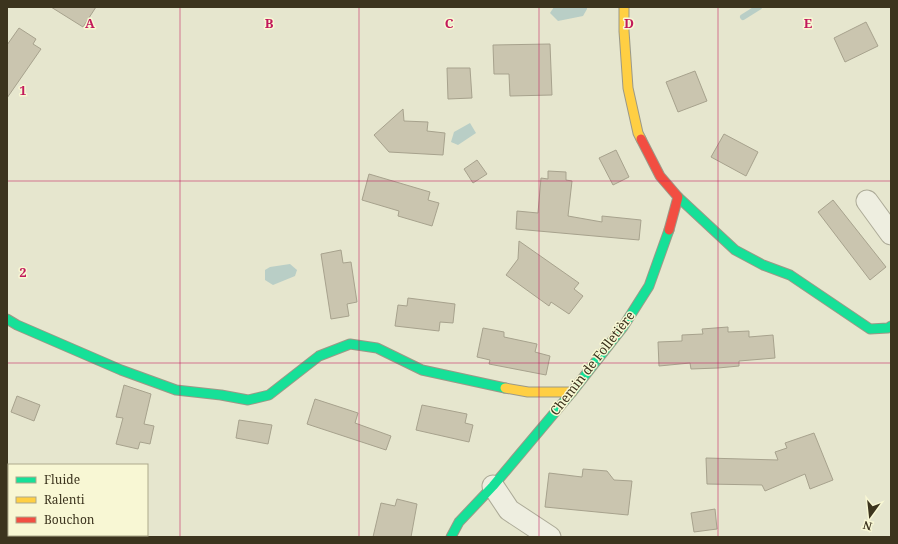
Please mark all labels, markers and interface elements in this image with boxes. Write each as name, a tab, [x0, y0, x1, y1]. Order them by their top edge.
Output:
text: A	[85, 14, 95, 32]
text: B	[265, 14, 274, 32]
text: C	[445, 14, 454, 32]
text: D	[624, 14, 634, 32]
text: E	[804, 14, 813, 32]
text: 1	[19, 81, 27, 99]
text: 2	[19, 263, 27, 281]
street label: Chemin de Folletière	[545, 307, 639, 419]
legend	[8, 464, 148, 536]
text: Fluide	[44, 471, 80, 488]
text: Ralenti	[44, 491, 85, 508]
north arrow	[850, 496, 890, 536]
text: Bouchon	[44, 511, 95, 528]
text: N	[861, 518, 873, 535]

